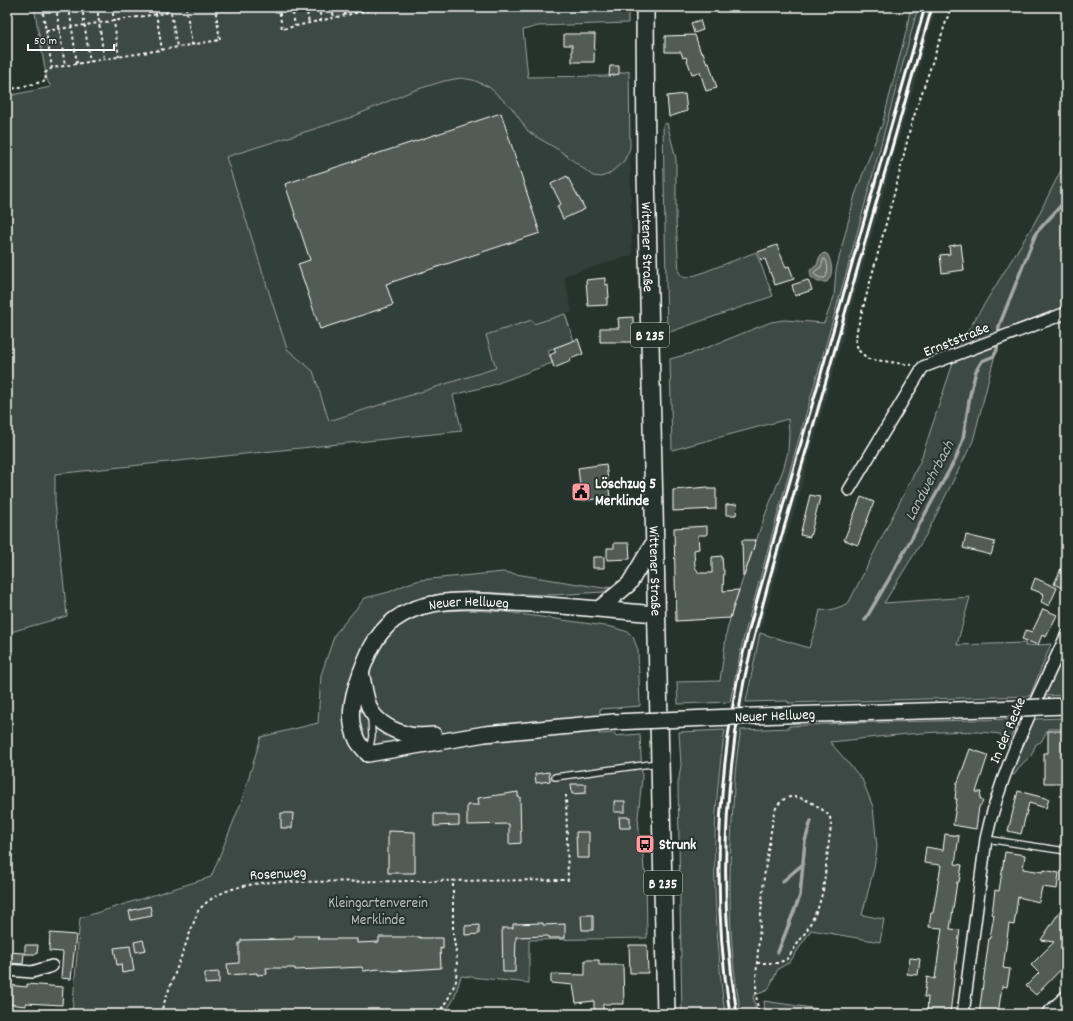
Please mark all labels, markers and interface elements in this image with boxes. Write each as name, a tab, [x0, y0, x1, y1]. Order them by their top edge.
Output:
scale bar	[28, 26, 114, 52]
text: 50 m	[34, 33, 57, 50]
street label: Wittener Straße	[634, 202, 658, 293]
street label: Ernststraße	[920, 318, 993, 364]
road number: B 235	[631, 323, 669, 347]
water label: Landwehrbach	[899, 436, 961, 525]
place label: Löschzug 5 Merklinde	[595, 474, 656, 513]
public building icon: Löschzug 5 Merklinde	[570, 481, 592, 503]
street label: Wittener Straße	[641, 526, 666, 617]
street label: Neuer Hellweg	[427, 592, 510, 618]
street label: In der Recke	[985, 694, 1033, 767]
street label: Neuer Hellweg	[735, 705, 816, 729]
bus stop icon: Strunk	[634, 833, 656, 855]
place label: Strunk	[659, 835, 696, 857]
street label: Rosenweg	[249, 863, 307, 887]
road number: B 235	[644, 871, 682, 895]
park label: Kleingartenverein Merklinde	[328, 893, 428, 932]

